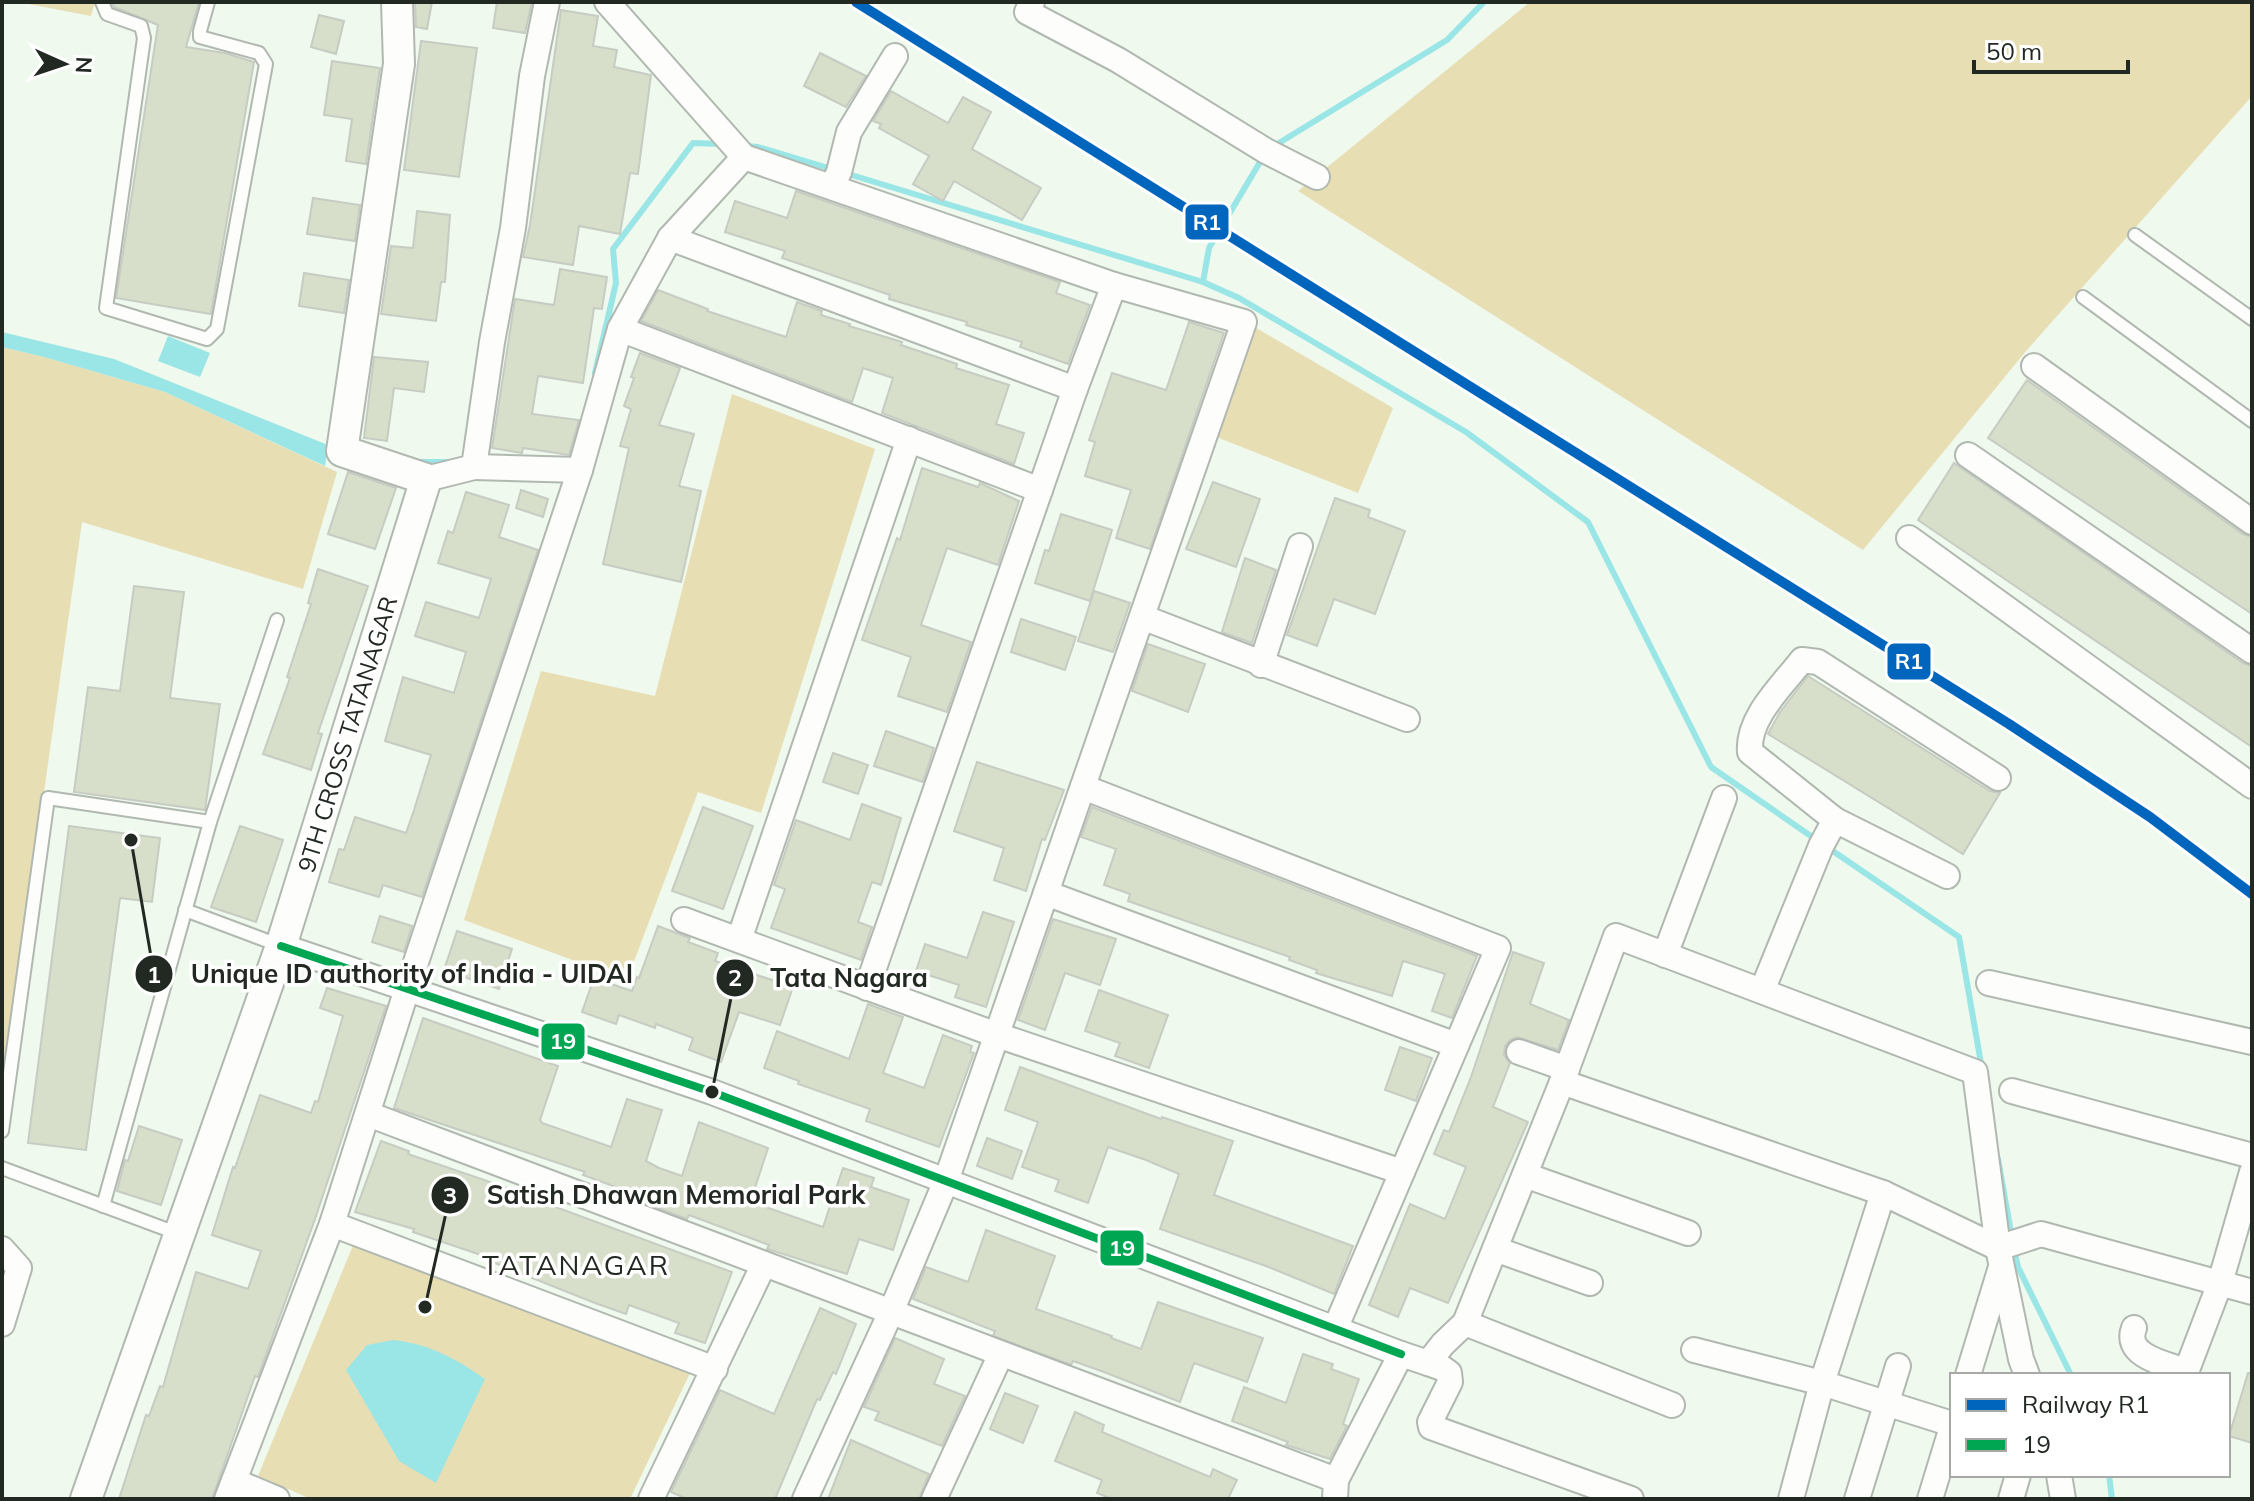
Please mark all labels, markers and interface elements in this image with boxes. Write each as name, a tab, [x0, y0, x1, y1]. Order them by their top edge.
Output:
north arrow	[24, 24, 104, 104]
scale bar	[1974, 24, 2128, 74]
text: 50 m	[1986, 36, 2042, 66]
text: N	[70, 56, 98, 74]
line badge: R1	[1184, 203, 1230, 241]
text: R1	[1193, 208, 1221, 236]
street label: 9TH CROSS TATANAGAR	[291, 592, 403, 876]
line badge: R1	[1886, 642, 1932, 681]
text: R1	[1895, 647, 1923, 675]
callout: Unique ID authority of India - UIDAI	[134, 949, 649, 999]
callout: Tata Nagara	[715, 953, 944, 1003]
text: Unique ID authority of India - UIDAI	[191, 957, 633, 990]
text: 1	[147, 959, 161, 989]
text: Tata Nagara	[770, 961, 928, 994]
text: 2	[728, 962, 742, 992]
line badge: 19	[540, 1022, 586, 1061]
text: 19	[550, 1027, 576, 1055]
callout: Satish Dhawan Memorial Park	[430, 1170, 881, 1220]
text: Satish Dhawan Memorial Park	[487, 1178, 866, 1211]
text: 3	[443, 1180, 457, 1210]
line badge: 19	[1099, 1229, 1145, 1267]
text: 19	[1109, 1234, 1135, 1262]
district label: TATANAGAR	[482, 1247, 670, 1282]
legend	[1950, 1373, 2230, 1477]
text: Railway R1	[2022, 1389, 2149, 1419]
text: 19	[2022, 1429, 2051, 1459]

